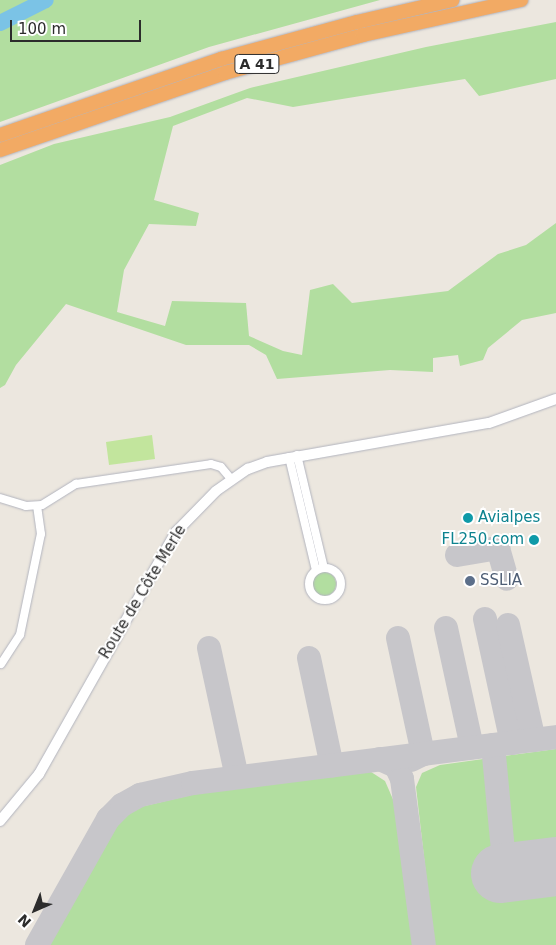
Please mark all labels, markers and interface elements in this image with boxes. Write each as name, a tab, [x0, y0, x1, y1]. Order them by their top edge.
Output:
scale bar	[12, 10, 144, 42]
text: 100 m	[18, 20, 66, 38]
road number: A 41	[233, 52, 281, 76]
place label: Avialpes	[478, 509, 540, 527]
marker: Avialpes	[462, 512, 474, 524]
street label: Route de Côte Merle	[96, 522, 190, 662]
place label: FL250.com	[442, 531, 524, 549]
marker: FL250.com	[528, 534, 540, 546]
place label: SSLIA	[480, 572, 522, 590]
marker: SSLIA	[464, 575, 476, 587]
north arrow	[10, 885, 60, 935]
text: N	[15, 911, 34, 931]

